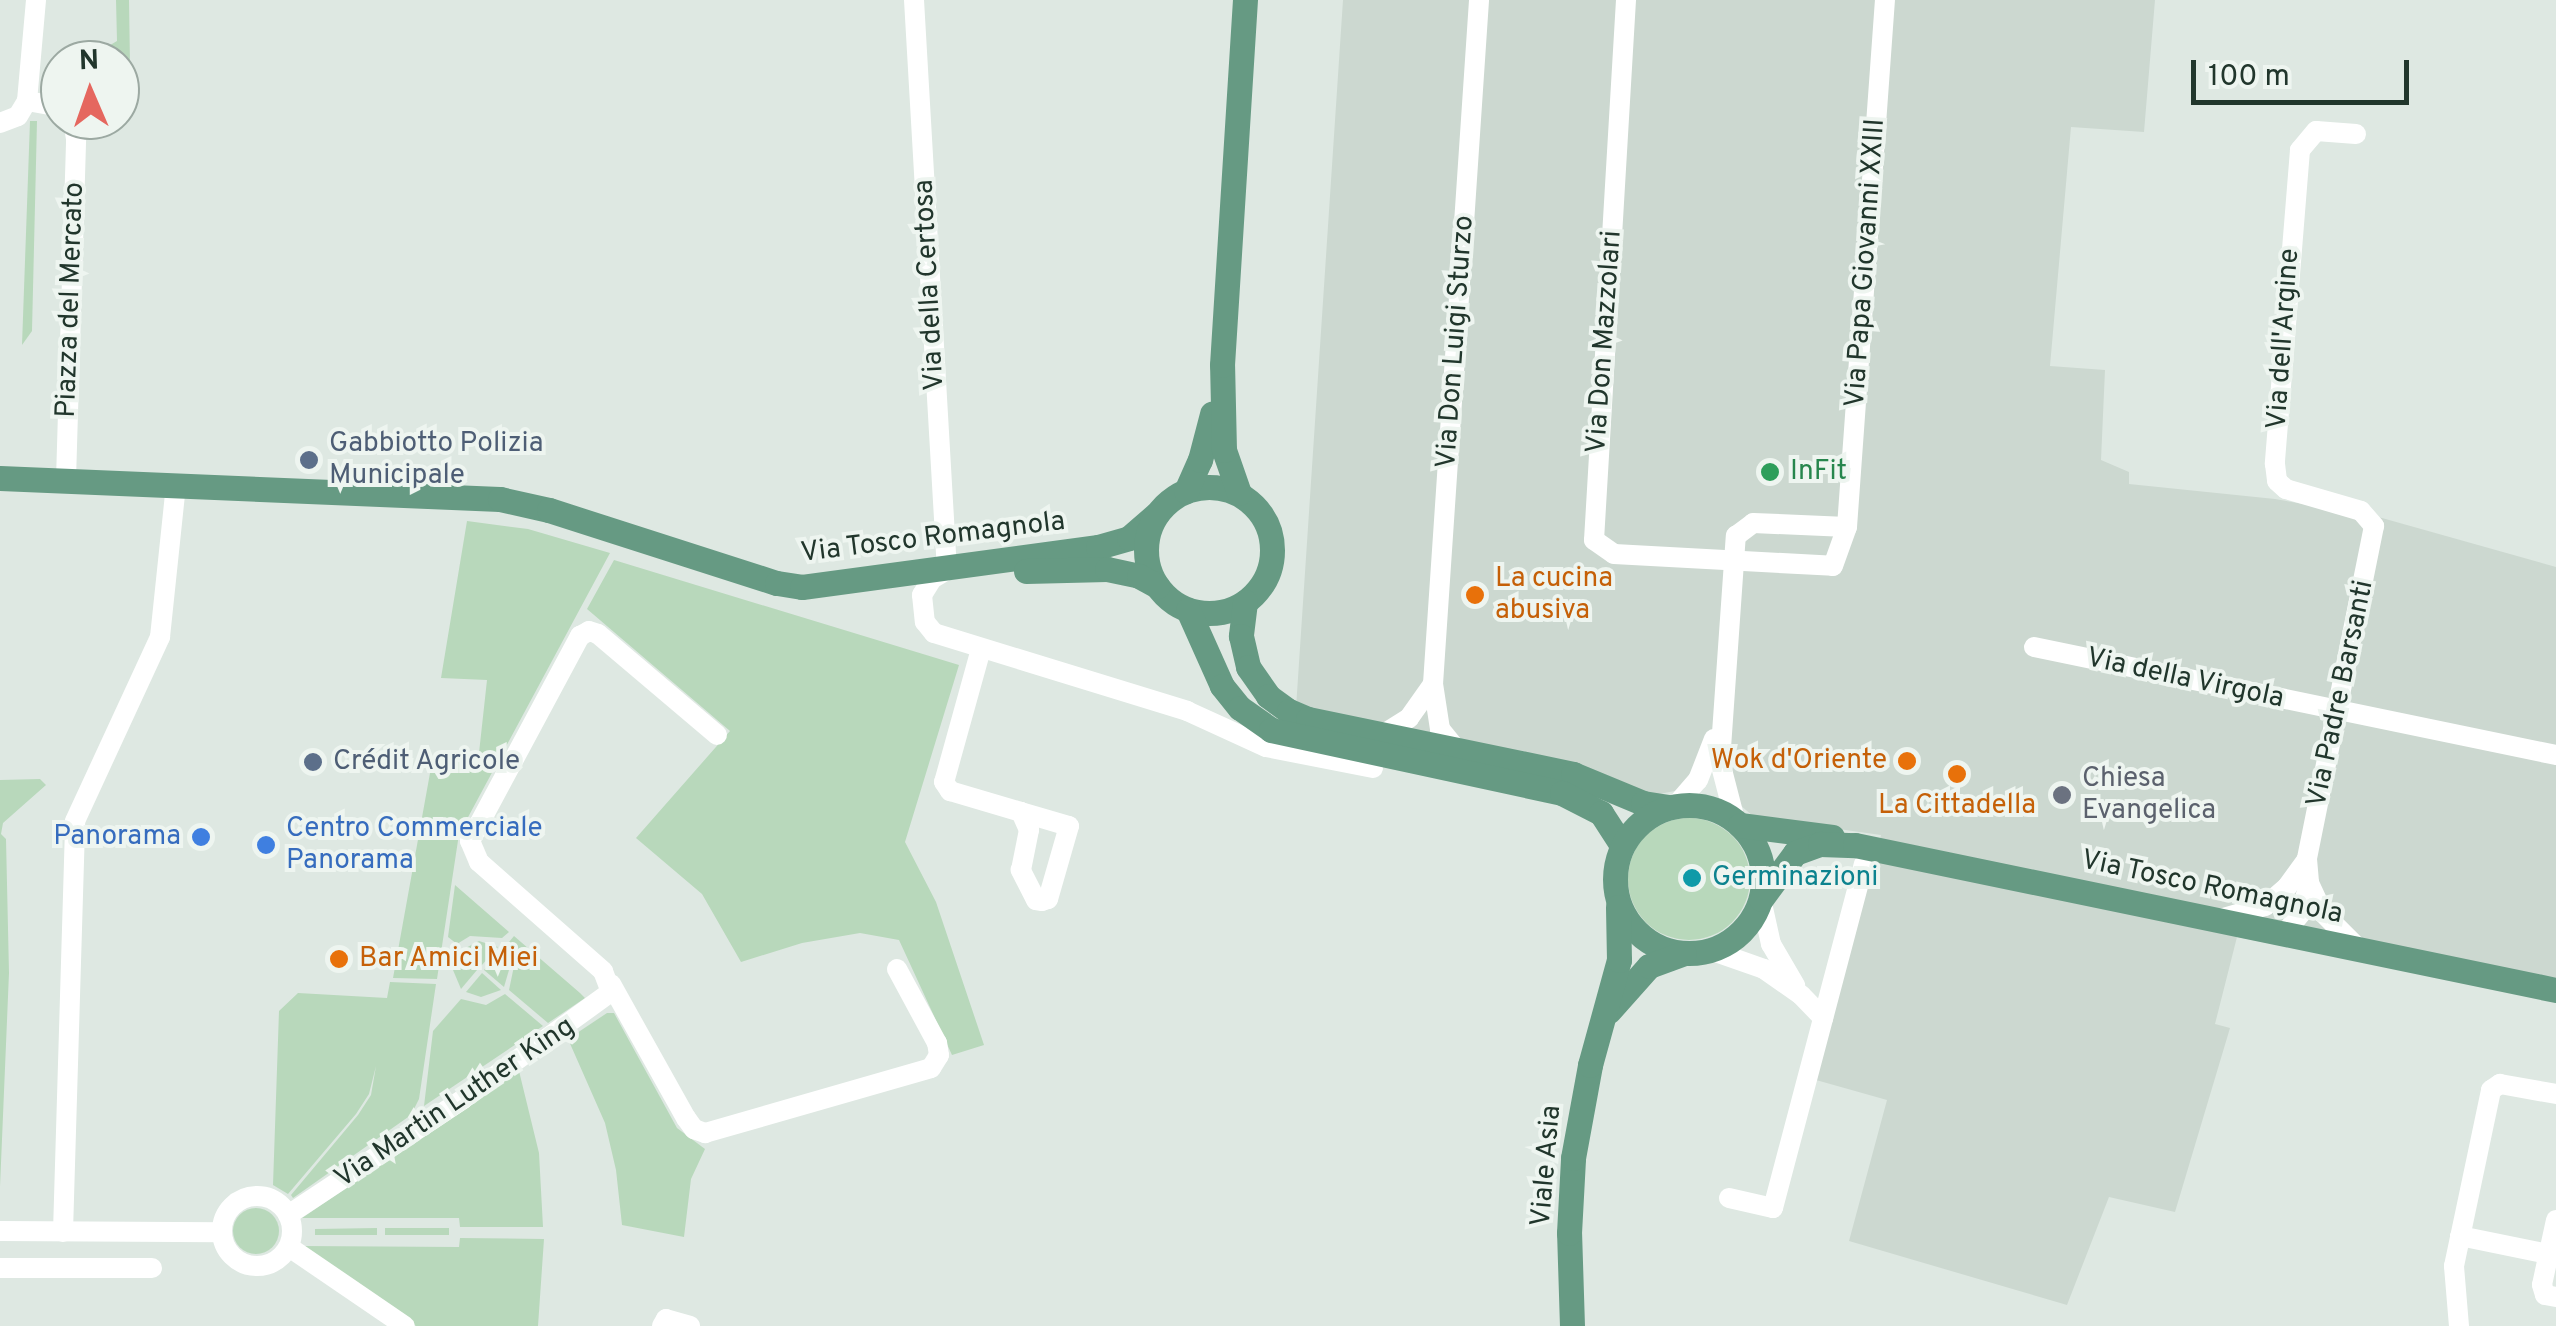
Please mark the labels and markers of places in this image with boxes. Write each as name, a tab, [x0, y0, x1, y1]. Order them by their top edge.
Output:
place label: Gabbiotto Polizia Municipale	[329, 427, 543, 493]
marker: Gabbiotto Polizia Municipale	[298, 449, 320, 471]
place label: InFit	[1790, 455, 1847, 489]
marker: InFit	[1759, 461, 1781, 483]
place label: La cucina abusiva	[1495, 562, 1613, 628]
marker: La cucina abusiva	[1464, 584, 1486, 606]
place label: Wok d'Oriente	[1711, 744, 1887, 778]
place label: Crédit Agricole	[333, 745, 521, 779]
marker: Wok d'Oriente	[1896, 750, 1918, 772]
marker: Crédit Agricole	[302, 751, 324, 773]
place label: Chiesa Evangelica	[2082, 762, 2216, 828]
marker: La Cittadella	[1946, 763, 1968, 785]
marker: Chiesa Evangelica	[2051, 784, 2073, 806]
place label: La Cittadella	[1878, 789, 2036, 823]
place label: Centro Commerciale Panorama	[286, 812, 543, 878]
place label: Panorama	[53, 820, 181, 854]
marker: Panorama	[190, 826, 212, 848]
marker: Centro Commerciale Panorama	[255, 834, 277, 856]
place label: Germinazioni	[1712, 861, 1878, 895]
marker: Germinazioni	[1681, 867, 1703, 889]
place label: Bar Amici Miei	[359, 942, 540, 976]
marker: Bar Amici Miei	[328, 948, 350, 970]

